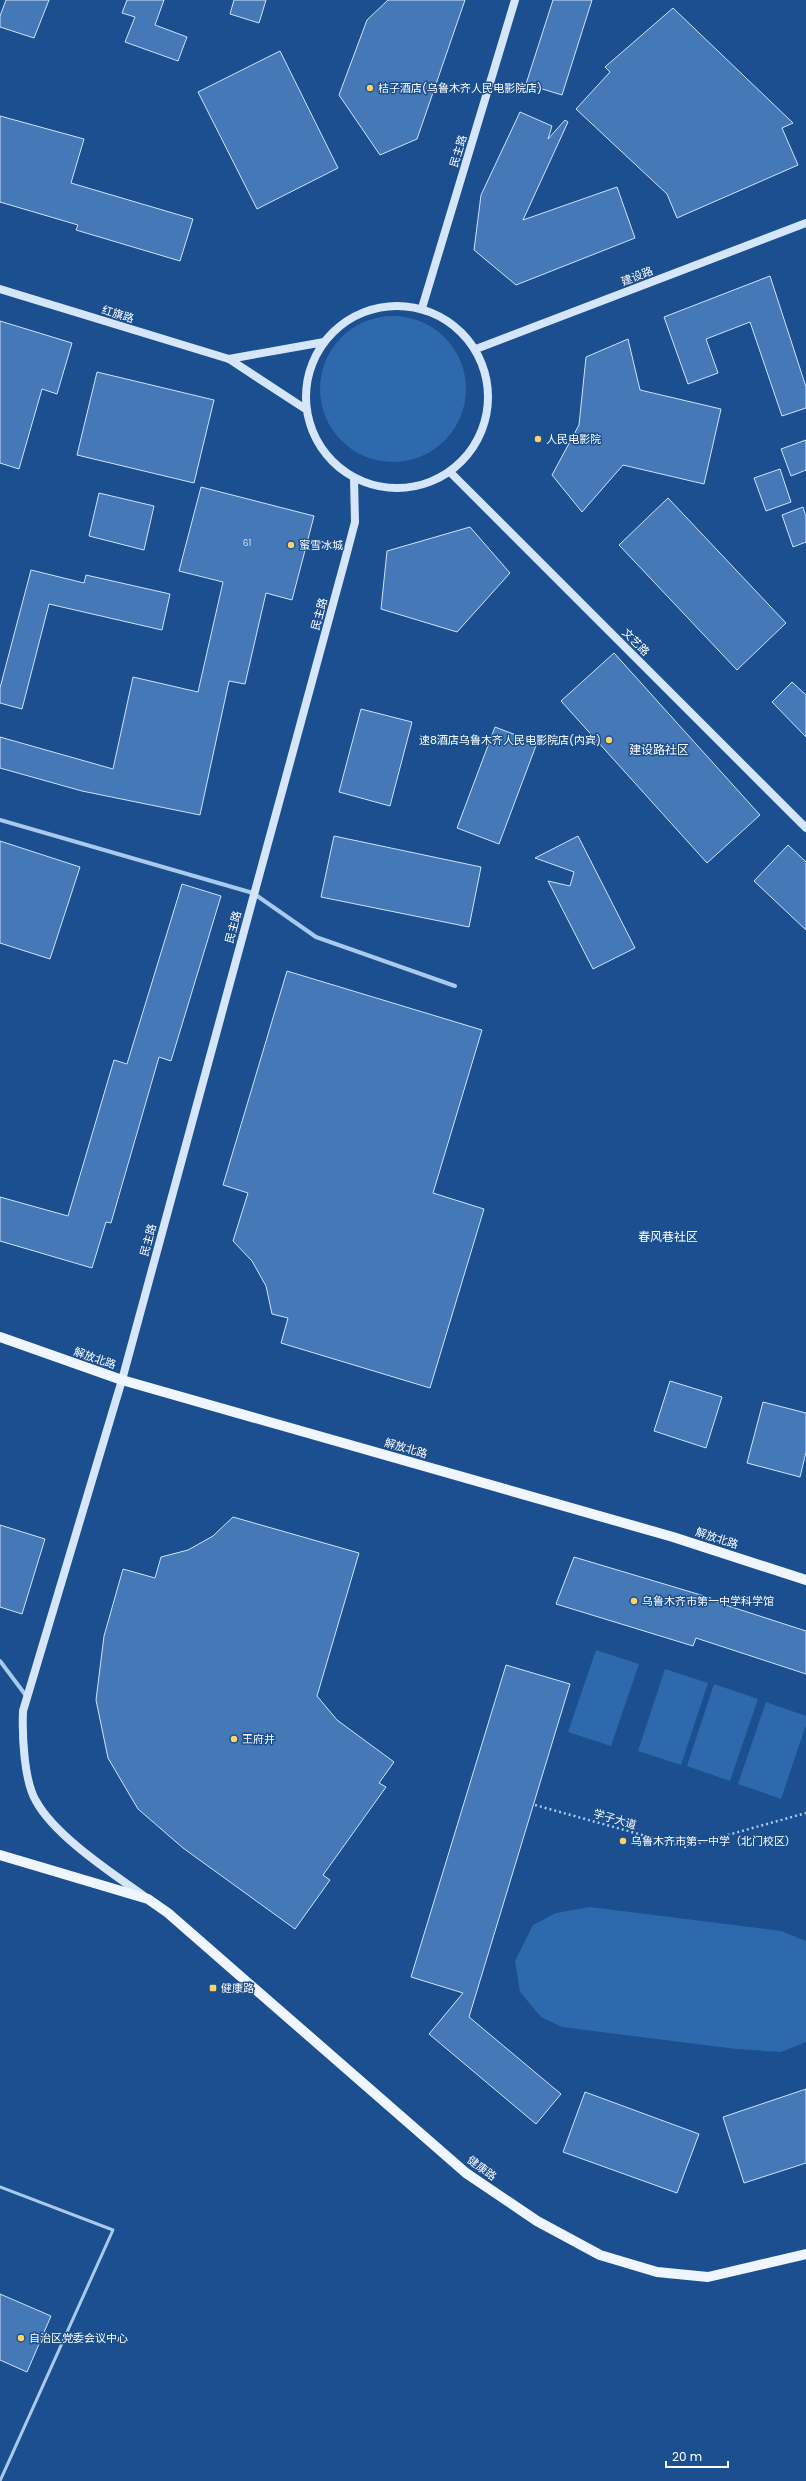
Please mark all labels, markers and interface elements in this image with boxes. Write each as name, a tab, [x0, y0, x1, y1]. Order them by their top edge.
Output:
place label: 桔子酒店(乌鲁木齐人民电影院店)	[378, 80, 542, 96]
marker: 桔子酒店(乌鲁木齐人民电影院店)	[365, 83, 375, 93]
street label: 民主路	[446, 133, 470, 169]
street label: 建设路	[619, 263, 655, 289]
street label: 红旗路	[100, 302, 136, 326]
place label: 人民电影院	[546, 431, 601, 447]
marker: 人民电影院	[533, 434, 543, 444]
house number: 61	[243, 537, 251, 549]
place label: 蜜雪冰城	[299, 537, 343, 553]
marker: 蜜雪冰城	[286, 540, 296, 550]
street label: 民主路	[307, 596, 331, 632]
street label: 文艺路	[619, 625, 653, 659]
place label: 速8酒店乌鲁木齐人民电影院店(内宾)	[419, 732, 601, 748]
marker: 速8酒店乌鲁木齐人民电影院店(内宾)	[604, 735, 614, 745]
district label: 建设路社区	[629, 741, 689, 758]
street label: 民主路	[221, 909, 245, 945]
street label: 民主路	[136, 1222, 160, 1258]
district label: 春风巷社区	[638, 1228, 698, 1245]
street label: 解放北路	[72, 1343, 118, 1373]
street label: 解放北路	[383, 1434, 429, 1462]
street label: 解放北路	[694, 1524, 740, 1552]
place label: 乌鲁木齐市第一中学科学馆	[642, 1593, 774, 1609]
marker: 乌鲁木齐市第一中学科学馆	[629, 1596, 639, 1606]
place label: 王府井	[242, 1731, 275, 1747]
marker: 王府井	[229, 1734, 239, 1744]
street label: 学子大道	[592, 1805, 638, 1833]
place label: 乌鲁木齐市第一中学（北门校区）	[631, 1833, 796, 1849]
marker: 乌鲁木齐市第一中学（北门校区）	[618, 1836, 628, 1846]
place label: 健康路	[221, 1980, 254, 1996]
marker: 健康路	[208, 1983, 218, 1993]
street label: 健康路	[464, 2152, 500, 2184]
place label: 自治区党委会议中心	[29, 2330, 128, 2346]
marker: 自治区党委会议中心	[16, 2333, 26, 2343]
scale bar	[666, 2443, 728, 2469]
text: 20 m	[672, 2448, 702, 2465]

